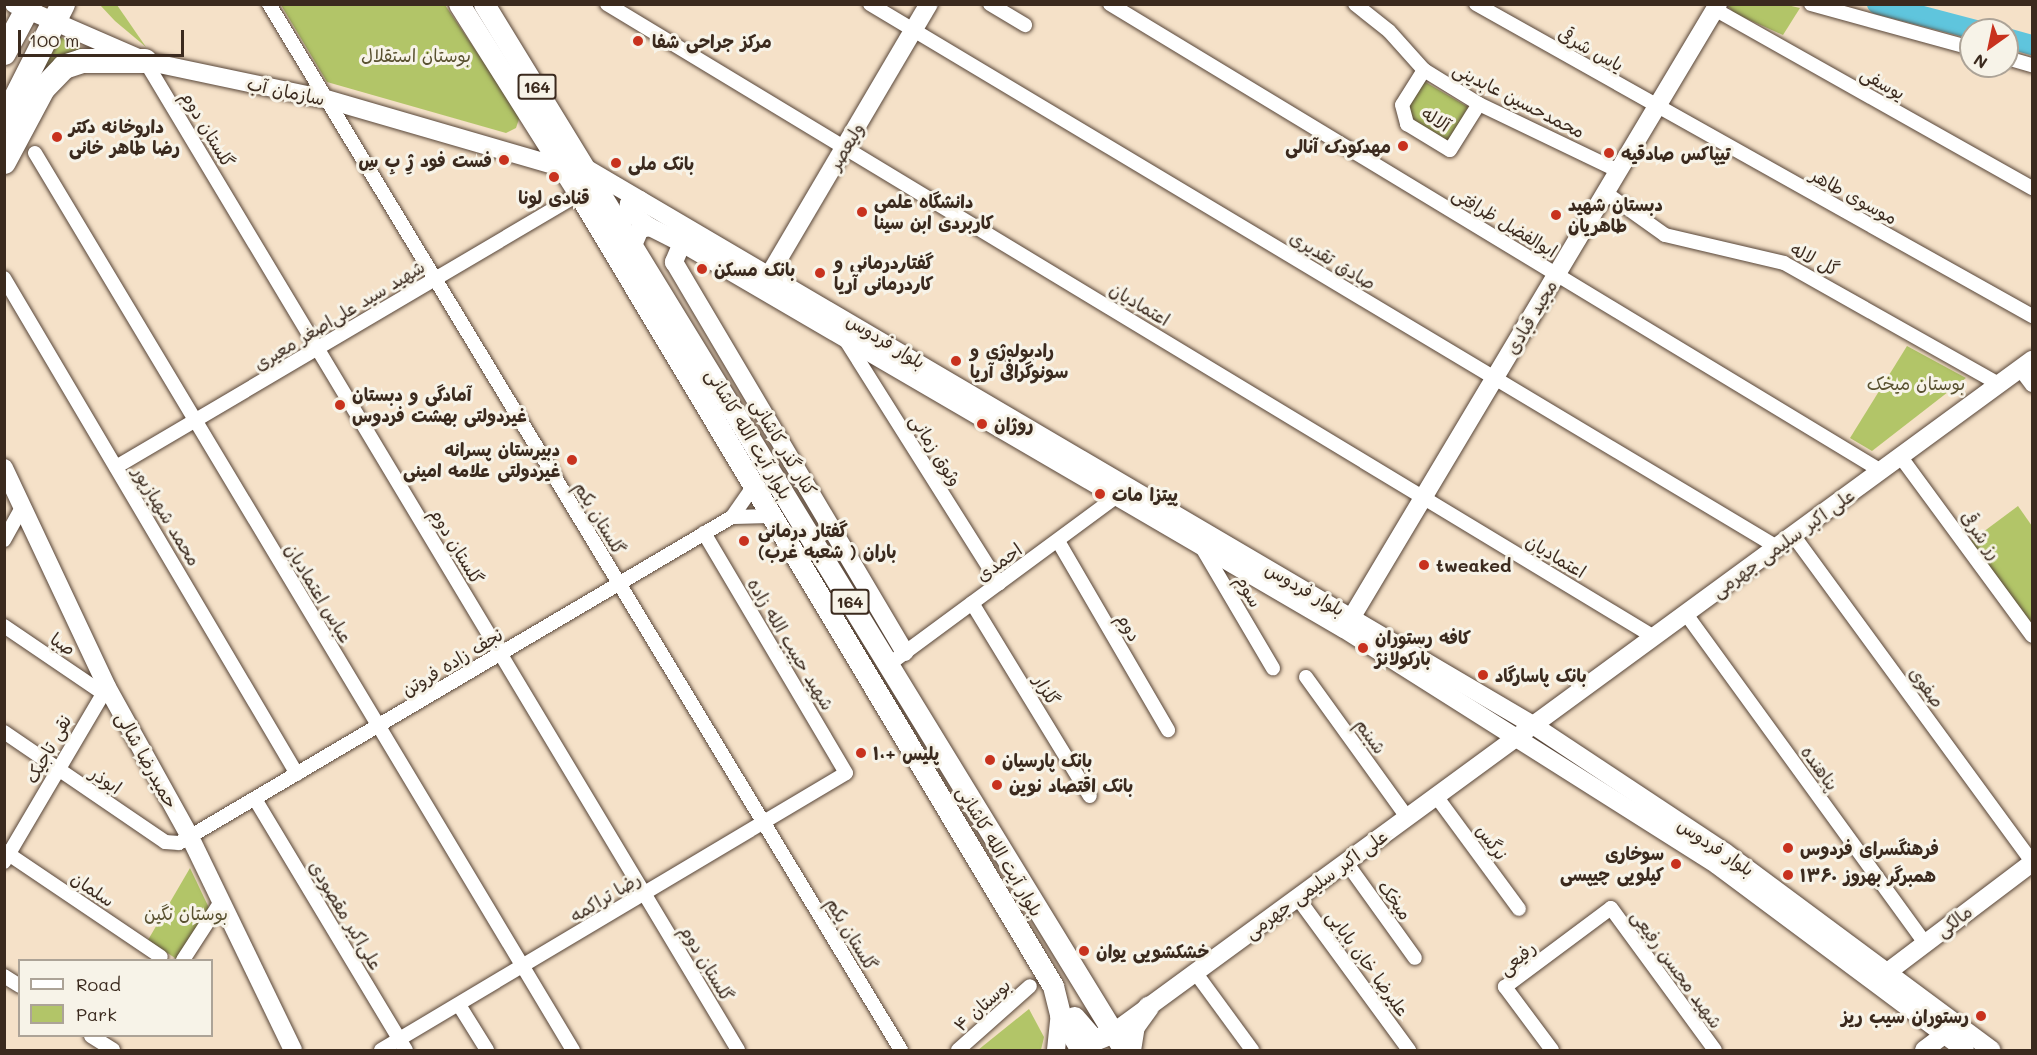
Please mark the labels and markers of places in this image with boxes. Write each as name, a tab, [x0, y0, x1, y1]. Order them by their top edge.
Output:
place label: مرکز جراحی شفا	[652, 30, 772, 52]
marker: مرکز جراحی شفا	[629, 32, 647, 50]
place label: داروخانه دکتر رضا طاهر خانی	[69, 116, 180, 158]
marker: داروخانه دکتر رضا طاهر خانی	[50, 130, 64, 144]
place label: مهدکودک آنالی	[1285, 135, 1391, 157]
marker: مهدکودک آنالی	[1396, 139, 1410, 153]
place label: تیپاکس صادقیه	[1621, 142, 1730, 164]
marker: تیپاکس صادقیه	[1602, 146, 1616, 160]
place label: فست فود ژِ بِ سِ	[358, 149, 492, 171]
place label: بانک ملی	[628, 152, 694, 174]
marker: فست فود ژِ بِ سِ	[497, 153, 511, 167]
marker: بانک ملی	[609, 156, 623, 170]
marker: قنادی لونا	[547, 170, 561, 184]
place label: قنادی لونا	[518, 186, 590, 208]
place label: دانشگاه علمی کاربردی ابن سینا	[874, 191, 994, 234]
place label: دبستان شهید طاهریان	[1568, 194, 1663, 236]
marker: دانشگاه علمی کاربردی ابن سینا	[855, 205, 869, 219]
marker: دبستان شهید طاهریان	[1549, 208, 1563, 222]
place label: گفتاردرمانی و کاردرمانی آریا	[834, 252, 934, 294]
place label: بانک مسکن	[714, 258, 795, 280]
marker: بانک مسکن	[695, 262, 709, 276]
marker: گفتاردرمانی و کاردرمانی آریا	[811, 264, 829, 282]
place label: رادیولوژی و سونوگرافی آریا	[970, 340, 1068, 382]
marker: رادیولوژی و سونوگرافی آریا	[947, 352, 965, 370]
place label: آمادگی و دبستان غیردولتی بهشت فردوس	[352, 384, 527, 426]
marker: آمادگی و دبستان غیردولتی بهشت فردوس	[333, 398, 347, 412]
place label: روژان	[994, 413, 1033, 435]
marker: روژان	[975, 417, 989, 431]
place label: دبیرستان پسرانه غیردولتی علامه امینی	[403, 439, 560, 482]
marker: دبیرستان پسرانه غیردولتی علامه امینی	[565, 453, 579, 467]
place label: پیتزا مات	[1112, 483, 1178, 505]
marker: پیتزا مات	[1093, 487, 1107, 501]
place label: گفتار درمانی باران ( شعبه غرب)	[758, 520, 897, 562]
marker: گفتار درمانی باران ( شعبه غرب)	[735, 532, 753, 550]
place label: tweaked	[1436, 554, 1511, 576]
marker: tweaked	[1417, 558, 1431, 572]
place label: کافه رستوران بارکولانژ	[1375, 627, 1471, 670]
marker: کافه رستوران بارکولانژ	[1356, 641, 1370, 655]
place label: بانک پاسارگاد	[1495, 664, 1587, 686]
marker: بانک پاسارگاد	[1476, 668, 1490, 682]
place label: پلیس +۱۰	[873, 742, 939, 764]
marker: پلیس +۱۰	[854, 746, 868, 760]
place label: بانک پارسیان	[1002, 749, 1092, 771]
marker: بانک پارسیان	[983, 753, 997, 767]
place label: بانک اقتصاد نوین	[1009, 774, 1133, 796]
marker: بانک اقتصاد نوین	[990, 778, 1004, 792]
place label: فرهنگسرای فردوس	[1800, 837, 1939, 859]
marker: فرهنگسرای فردوس	[1781, 841, 1795, 855]
place label: سوخاری كيلويی چيپسی	[1560, 843, 1664, 886]
marker: سوخاری كيلويی چيپسی	[1669, 857, 1683, 871]
place label: همبرگر بهروز ۱۳۶۰	[1800, 864, 1936, 886]
marker: همبرگر بهروز ۱۳۶۰	[1781, 868, 1795, 882]
place label: خشکشویی یوان	[1096, 940, 1209, 962]
marker: خشکشویی یوان	[1077, 944, 1091, 958]
place label: رستوران سیب ریز	[1841, 1005, 1969, 1027]
marker: رستوران سیب ریز	[1974, 1009, 1988, 1023]

